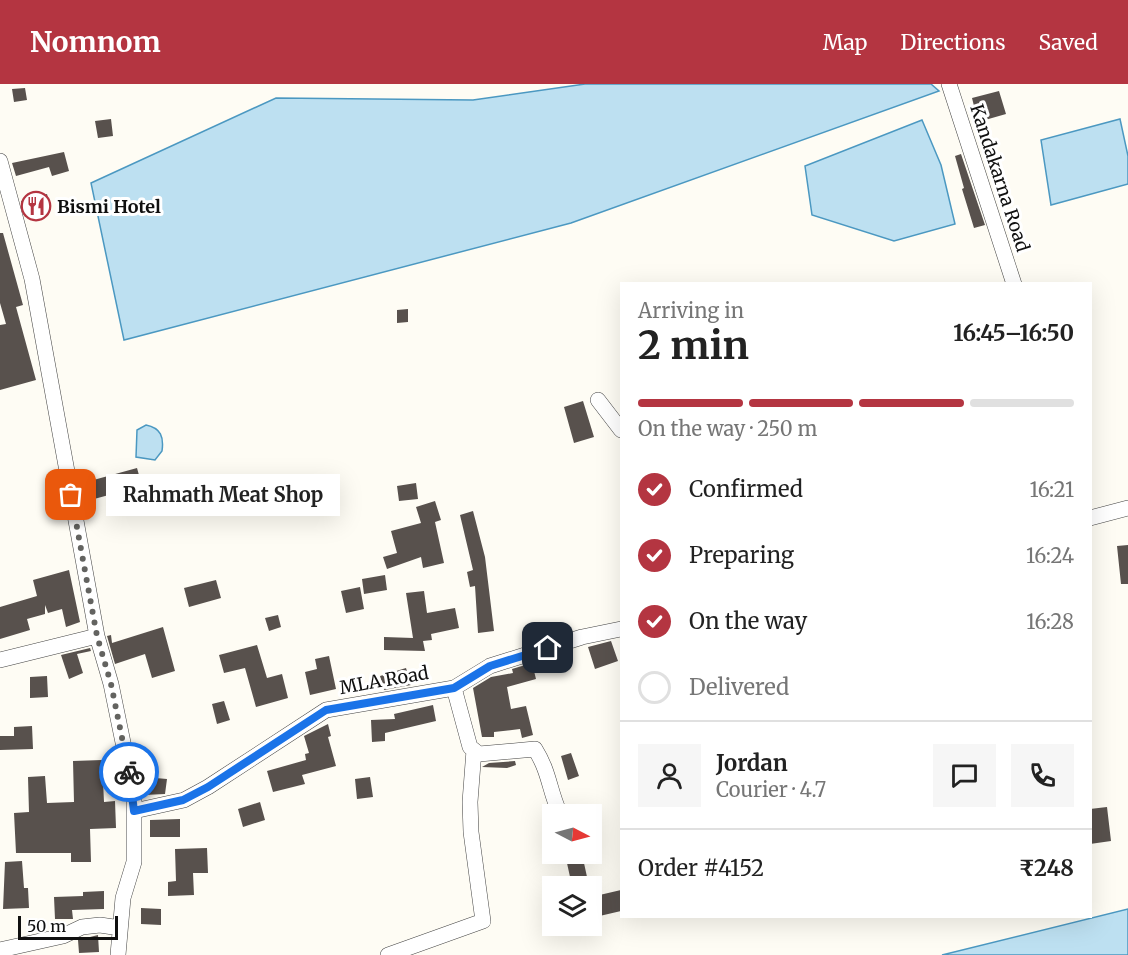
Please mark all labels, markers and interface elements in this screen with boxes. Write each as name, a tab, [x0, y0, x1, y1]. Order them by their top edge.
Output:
text: Nomnom	[30, 24, 161, 60]
text: Map	[823, 29, 867, 56]
text: Directions	[900, 29, 1005, 56]
text: Saved	[1038, 29, 1098, 56]
street label: Kandakarna Road	[965, 101, 1035, 255]
restaurant icon: Bismi Hotel	[20, 190, 52, 222]
place label: Bismi Hotel	[57, 195, 161, 218]
text: Arriving in	[638, 298, 744, 323]
text: 16:45–16:50	[953, 319, 1074, 347]
text: 2 min	[638, 321, 749, 370]
text: On the way · 250 m	[638, 416, 817, 441]
pin	[45, 469, 96, 520]
icon: check	[638, 473, 671, 506]
callout: Rahmath Meat Shop	[107, 474, 341, 516]
text: Confirmed	[689, 475, 803, 503]
text: 16:21	[1029, 477, 1074, 502]
icon: bag	[54, 478, 87, 511]
text: Rahmath Meat Shop	[123, 482, 323, 507]
icon: check	[638, 539, 671, 572]
text: Preparing	[689, 541, 794, 569]
text: 16:24	[1026, 543, 1074, 568]
icon: check	[638, 605, 671, 638]
text: On the way	[689, 607, 807, 635]
text: 16:28	[1026, 609, 1074, 634]
pin	[522, 622, 573, 673]
icon: home	[531, 631, 564, 664]
street label: MLA Road	[338, 661, 430, 699]
text: Delivered	[689, 673, 789, 701]
courier	[99, 742, 159, 802]
button: person	[638, 744, 701, 807]
button: chat	[933, 744, 996, 807]
button: phone	[1011, 744, 1074, 807]
text: Jordan	[716, 749, 788, 777]
icon: bike	[113, 756, 146, 789]
text: Courier · 4.7	[716, 777, 826, 802]
north arrow	[542, 804, 602, 864]
map controls	[542, 804, 602, 936]
text: Order #4152	[638, 854, 764, 882]
text: ₹248	[1019, 854, 1074, 882]
button: layers	[542, 876, 602, 936]
scale bar	[18, 913, 118, 940]
text: 50 m	[27, 916, 66, 936]

